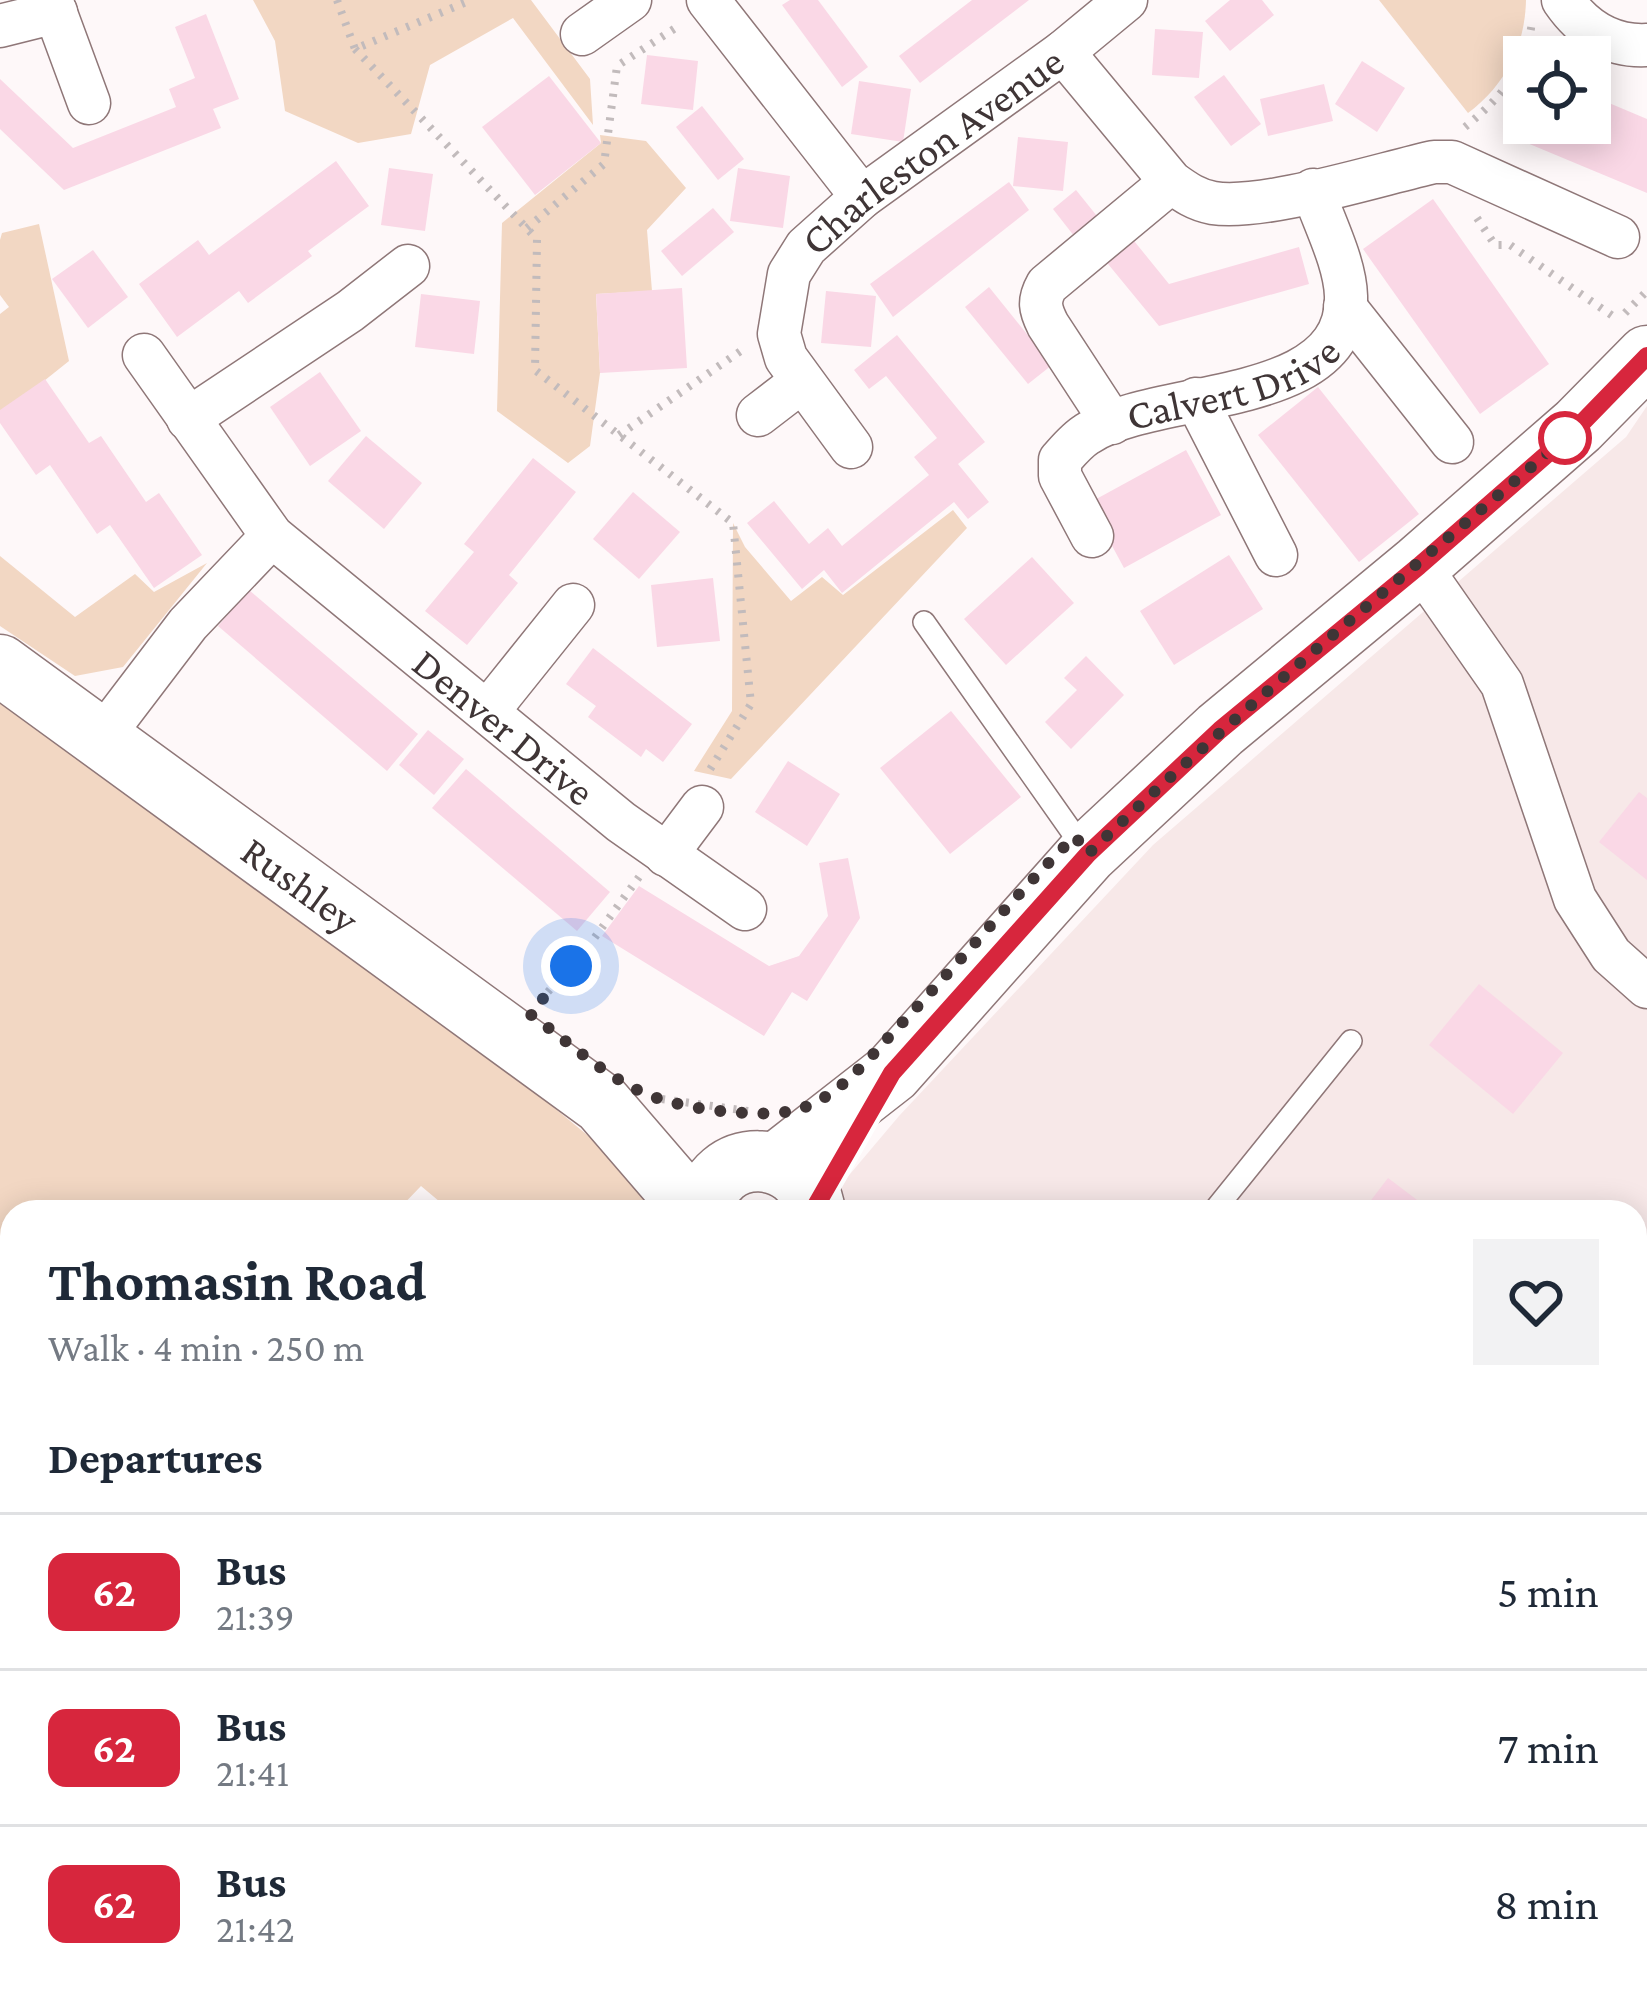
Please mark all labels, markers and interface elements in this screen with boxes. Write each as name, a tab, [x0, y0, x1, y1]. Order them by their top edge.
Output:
map controls	[1503, 36, 1611, 144]
button: locate	[1503, 36, 1611, 144]
street label: Charleston Avenue	[791, 37, 1072, 264]
street label: Calvert Drive	[1121, 328, 1349, 439]
unlabelled marker	[1540, 413, 1590, 463]
street label: Denver Drive	[404, 639, 604, 815]
street label: Rushley	[233, 826, 368, 943]
your location	[541, 936, 601, 996]
button: heart	[1473, 1239, 1599, 1365]
text: Thomasin Road	[48, 1249, 426, 1312]
text: Walk · 4 min · 250 m	[48, 1326, 364, 1369]
text: Departures	[48, 1433, 263, 1483]
text: Bus	[216, 1545, 286, 1595]
text: 5 min	[1497, 1567, 1599, 1617]
text: 62	[92, 1568, 136, 1615]
text: 21:39	[216, 1595, 295, 1638]
text: Bus	[216, 1701, 286, 1751]
text: 7 min	[1498, 1723, 1599, 1773]
text: 62	[92, 1724, 136, 1771]
text: 21:41	[216, 1751, 289, 1794]
text: Bus	[216, 1857, 286, 1907]
text: 8 min	[1494, 1879, 1599, 1929]
text: 62	[92, 1880, 136, 1927]
text: 21:42	[216, 1907, 295, 1950]

